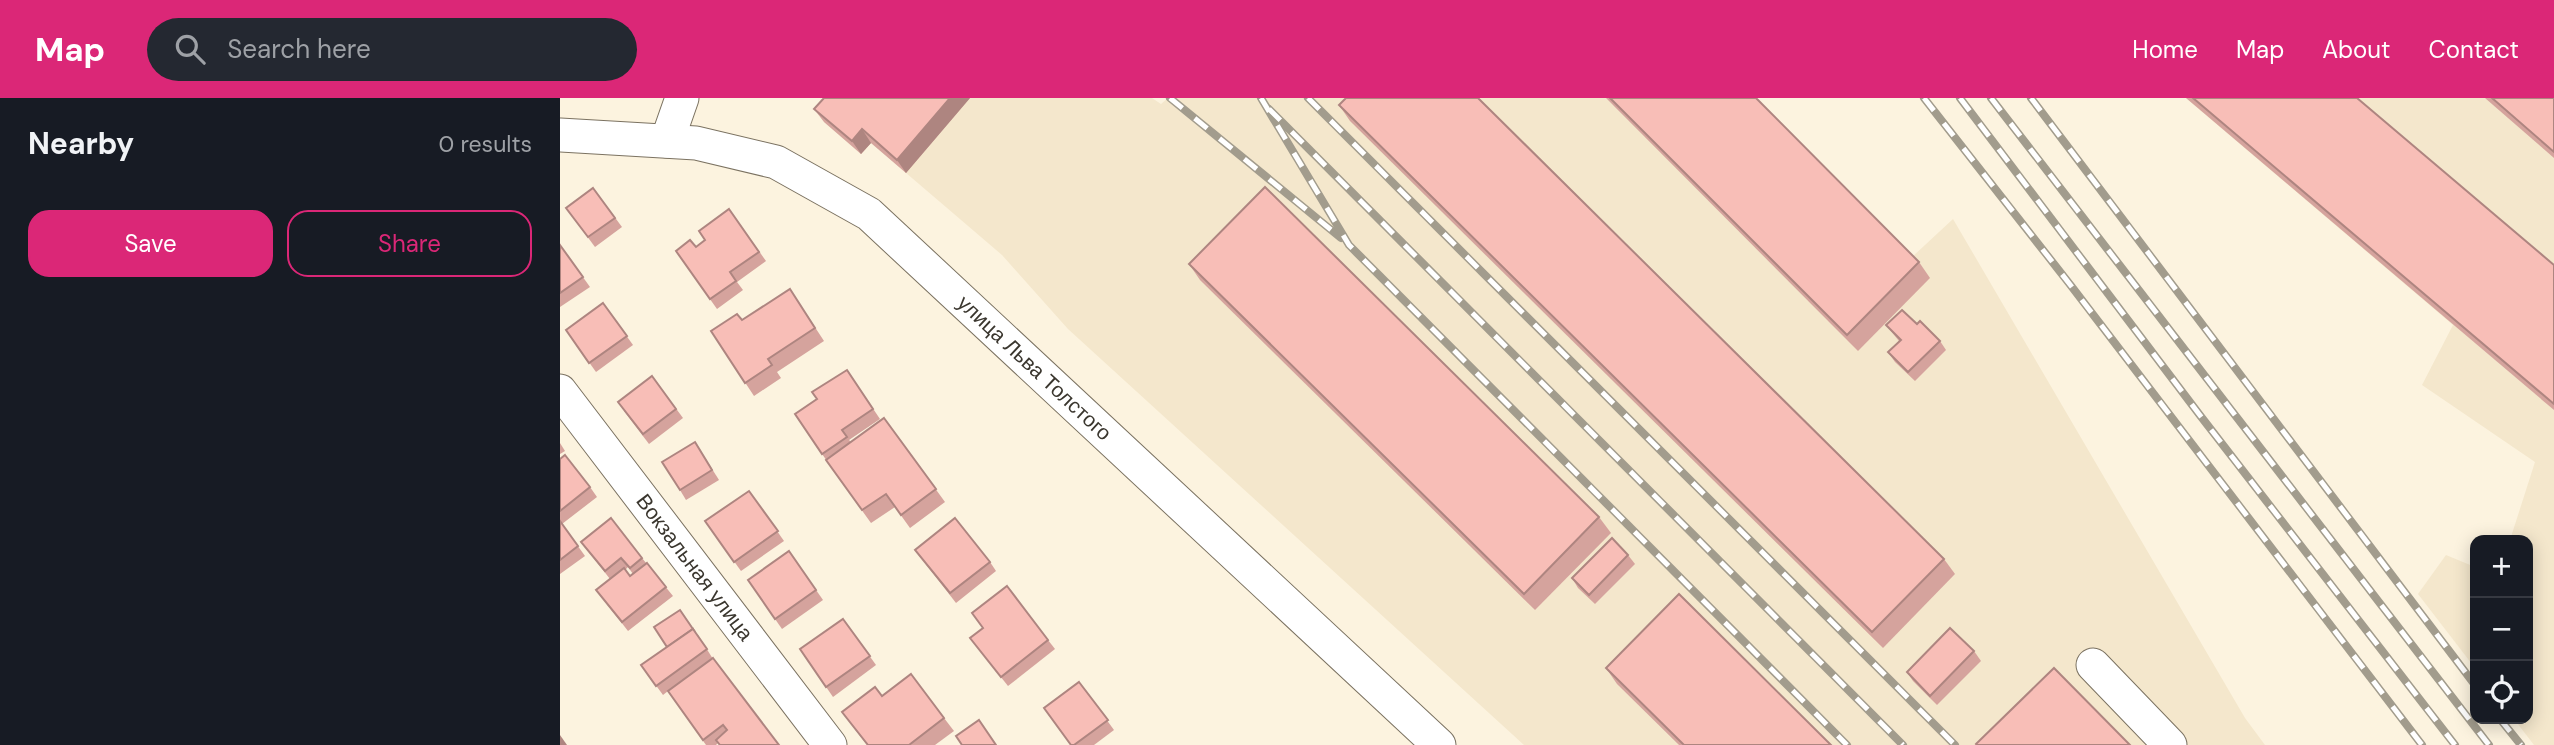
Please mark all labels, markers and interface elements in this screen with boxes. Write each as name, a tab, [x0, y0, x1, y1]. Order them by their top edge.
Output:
search box	[147, 18, 637, 81]
text: Map	[35, 28, 105, 71]
icon: search	[171, 30, 209, 68]
text: Search here	[227, 32, 371, 66]
text: Home	[2132, 34, 2198, 65]
text: Map	[2236, 34, 2284, 65]
text: About	[2322, 34, 2391, 65]
text: Contact	[2429, 34, 2519, 65]
text: Nearby	[28, 124, 134, 163]
text: 0 results	[439, 129, 532, 159]
button: Save	[28, 210, 273, 277]
button: Share	[287, 210, 532, 277]
street label: улица Льва Толстого	[951, 289, 1118, 447]
street label: Вокзальная улица	[630, 488, 760, 647]
map controls	[2470, 535, 2533, 724]
button: +	[2470, 535, 2533, 598]
button: −	[2470, 598, 2533, 661]
button: locate	[2470, 661, 2533, 724]

